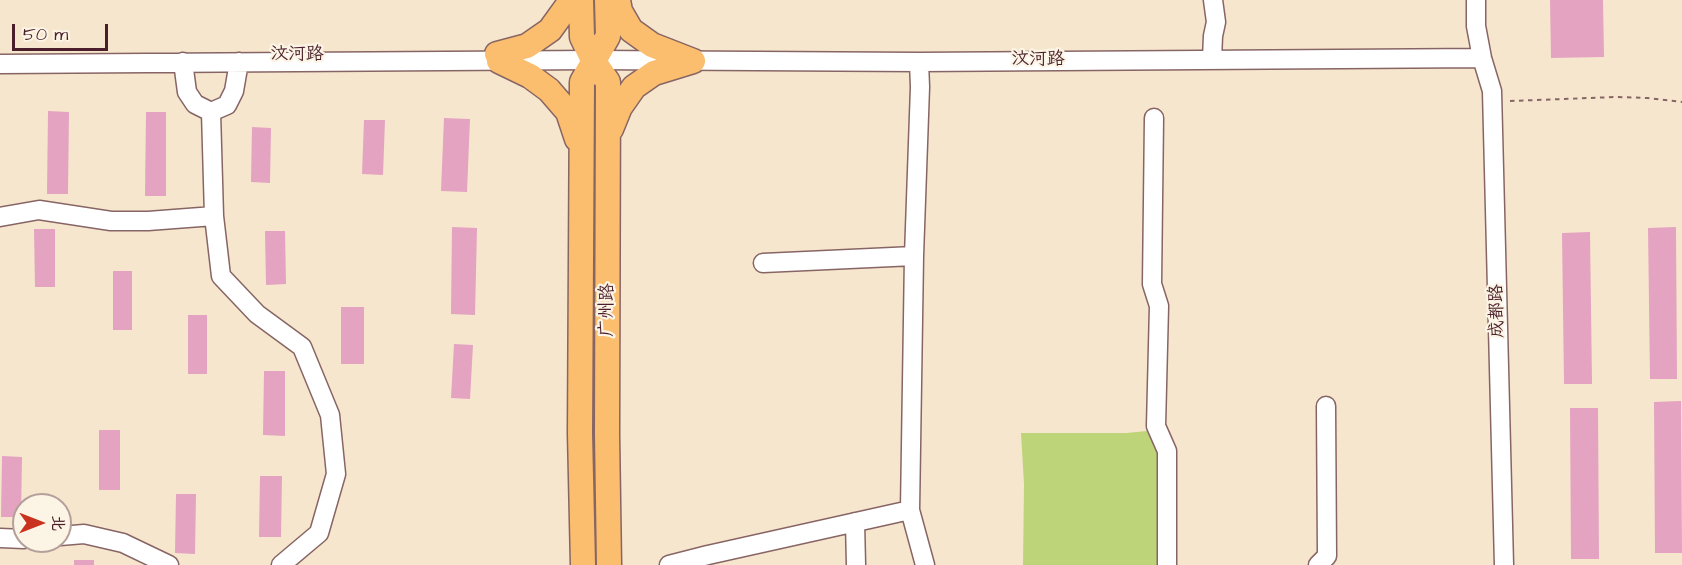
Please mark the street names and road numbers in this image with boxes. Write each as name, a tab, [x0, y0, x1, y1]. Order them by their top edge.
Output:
street label: 汶河路	[270, 44, 324, 66]
street label: 汶河路	[1011, 49, 1065, 71]
street label: 广州路	[597, 283, 619, 337]
street label: 成都路	[1487, 284, 1509, 338]

